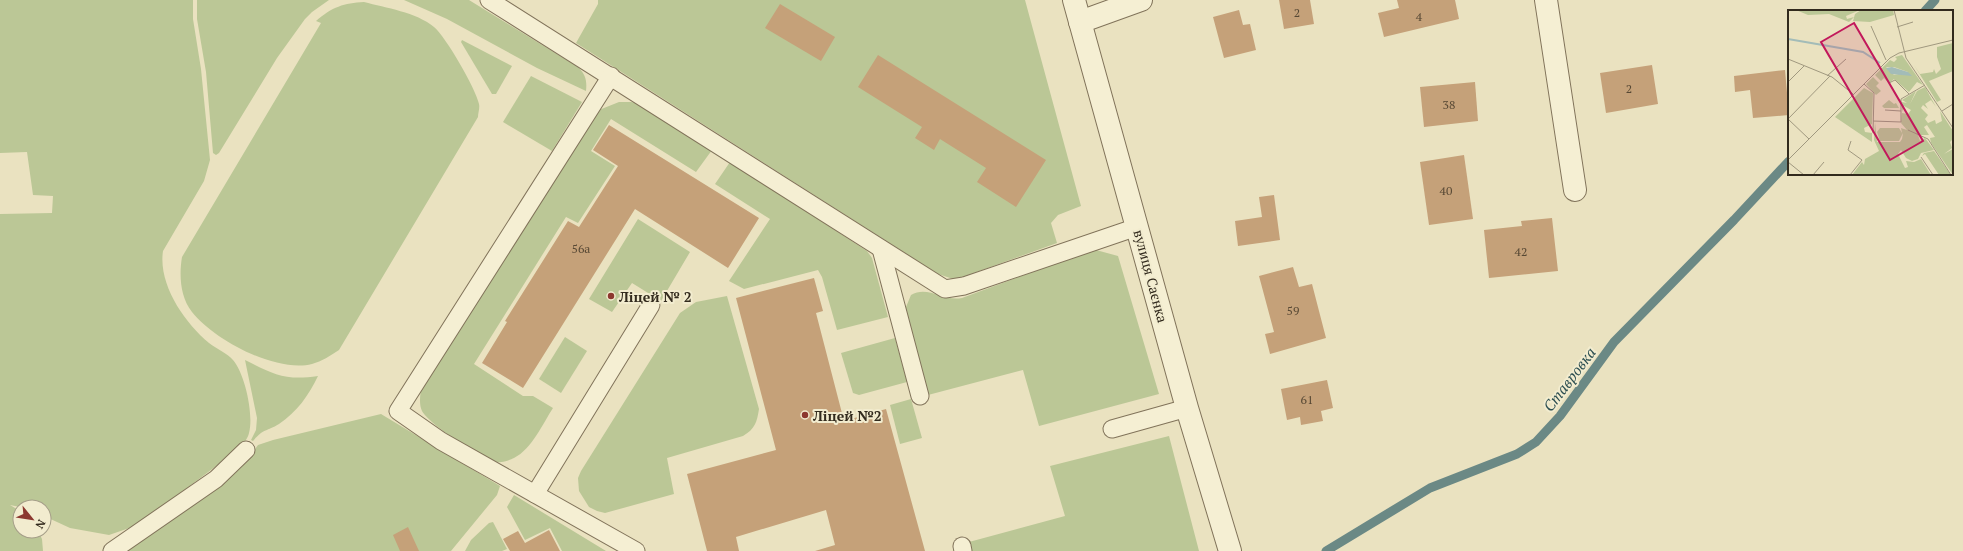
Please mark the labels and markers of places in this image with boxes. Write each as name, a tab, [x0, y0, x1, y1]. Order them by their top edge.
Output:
place label: Ліцей № 2	[618, 287, 692, 306]
marker: Ліцей № 2	[606, 291, 616, 301]
place label: Ліцей №2	[812, 406, 882, 425]
marker: Ліцей №2	[800, 410, 810, 420]

